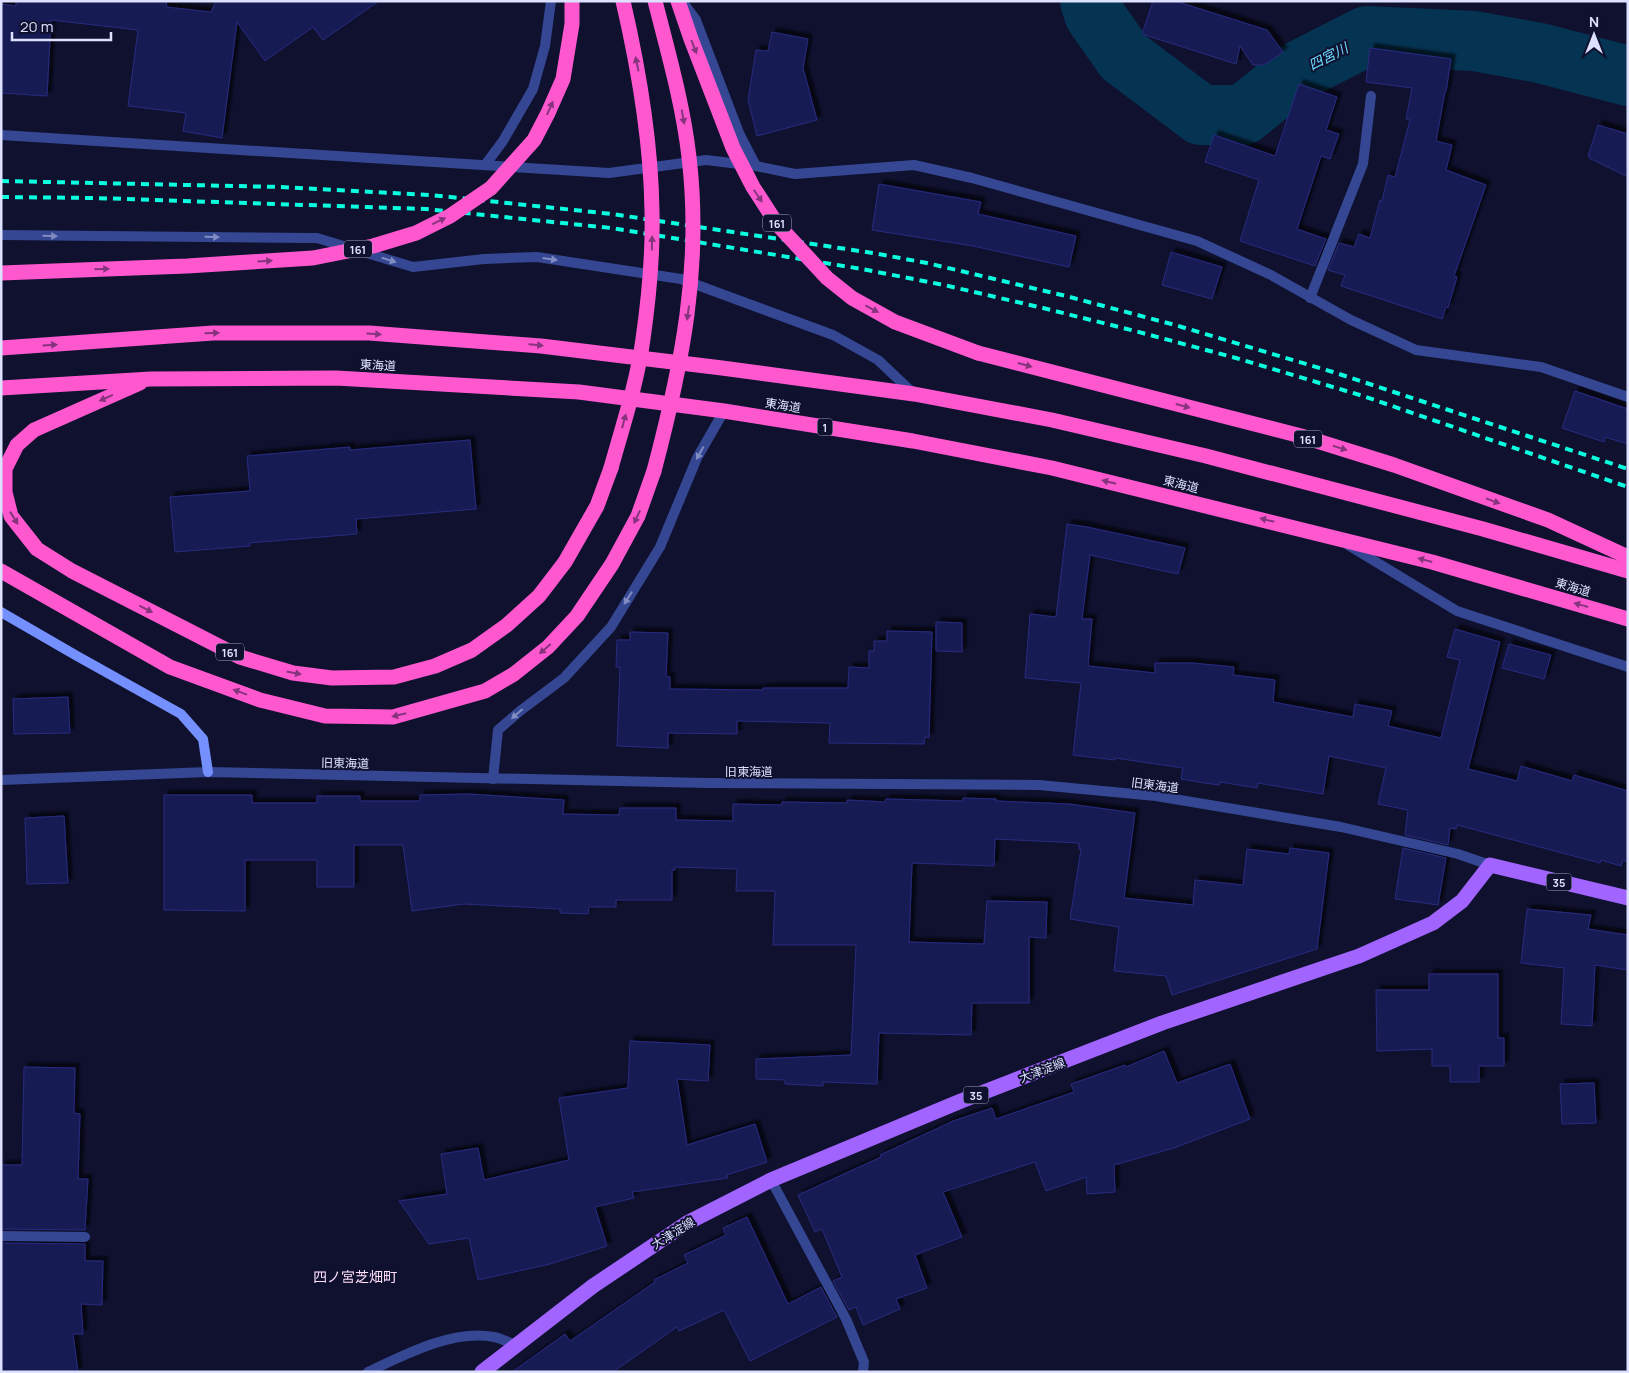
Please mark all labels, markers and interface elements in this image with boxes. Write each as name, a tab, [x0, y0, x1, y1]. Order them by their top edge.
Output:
scale bar	[12, 10, 111, 42]
north arrow	[1569, 10, 1619, 60]
text: N	[1589, 12, 1599, 31]
text: 20 m	[20, 16, 53, 37]
water label: 四宮川	[1305, 37, 1353, 74]
one-way arrow	[691, 40, 698, 55]
one-way arrow	[633, 57, 641, 72]
one-way arrow	[547, 101, 555, 115]
one-way arrow	[679, 109, 687, 125]
one-way arrow	[754, 189, 763, 203]
road number: 161	[763, 214, 791, 232]
one-way arrow	[432, 217, 446, 225]
one-way arrow	[42, 232, 58, 240]
one-way arrow	[205, 233, 221, 241]
one-way arrow	[648, 235, 656, 251]
road number: 161	[344, 240, 372, 258]
one-way arrow	[542, 255, 558, 263]
one-way arrow	[257, 256, 273, 264]
one-way arrow	[382, 256, 397, 264]
one-way arrow	[95, 265, 111, 273]
one-way arrow	[866, 305, 879, 314]
one-way arrow	[684, 306, 692, 322]
one-way arrow	[204, 329, 220, 337]
one-way arrow	[367, 330, 383, 338]
one-way arrow	[42, 340, 58, 348]
one-way arrow	[529, 342, 545, 350]
street label: 東海道	[360, 356, 396, 374]
one-way arrow	[1018, 361, 1033, 369]
street label: 東海道	[764, 394, 802, 416]
one-way arrow	[99, 395, 113, 403]
one-way arrow	[1175, 402, 1190, 410]
one-way arrow	[621, 413, 629, 428]
road number: 1	[818, 418, 832, 436]
road number: 161	[1294, 430, 1322, 448]
one-way arrow	[1332, 445, 1347, 453]
one-way arrow	[696, 446, 704, 460]
street label: 東海道	[1161, 471, 1201, 497]
one-way arrow	[1102, 478, 1117, 486]
one-way arrow	[1486, 498, 1501, 505]
one-way arrow	[633, 510, 641, 524]
one-way arrow	[10, 512, 19, 525]
one-way arrow	[1260, 516, 1275, 524]
one-way arrow	[1417, 556, 1432, 564]
street label: 東海道	[1553, 574, 1593, 600]
one-way arrow	[624, 592, 633, 605]
one-way arrow	[1573, 601, 1589, 609]
one-way arrow	[139, 605, 153, 613]
one-way arrow	[539, 643, 551, 655]
road number: 161	[216, 644, 244, 660]
one-way arrow	[287, 669, 302, 677]
one-way arrow	[232, 688, 247, 696]
one-way arrow	[511, 708, 523, 720]
one-way arrow	[392, 711, 407, 719]
street label: 旧東海道	[321, 754, 369, 772]
street label: 旧東海道	[725, 763, 773, 780]
street label: 旧東海道	[1130, 774, 1180, 796]
road number: 35	[1546, 874, 1572, 890]
street label: 大津淀線	[1017, 1053, 1067, 1087]
road number: 35	[964, 1086, 988, 1104]
street label: 大津淀線	[648, 1213, 698, 1253]
district label: 四ノ宮芝畑町	[313, 1267, 397, 1286]

